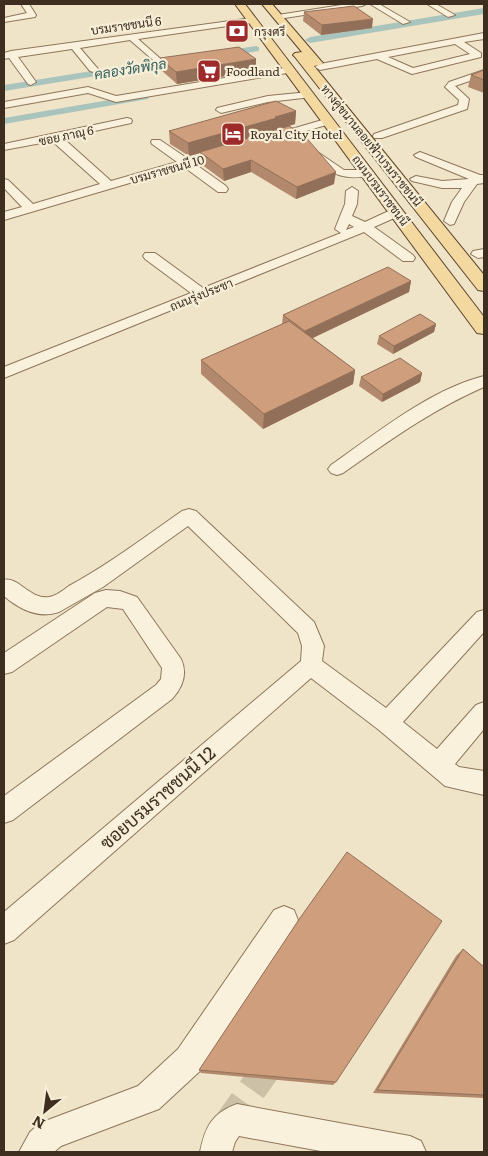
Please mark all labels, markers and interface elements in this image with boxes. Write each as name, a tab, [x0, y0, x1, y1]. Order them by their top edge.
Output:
street label: บรมราชชนนี 6	[89, 11, 163, 39]
bank icon: กรุงศรี	[224, 18, 250, 44]
place label: กรุงศรี	[254, 22, 285, 41]
water label: คลองวัดพิกุล	[92, 52, 168, 85]
supermarket icon: Foodland	[196, 58, 222, 84]
place label: Foodland	[226, 62, 281, 80]
street label: ทางคู่ขนานลอยฟ้าบรมราชชนนี	[317, 80, 427, 210]
street label: ซอย ภาณุ 6	[37, 120, 96, 151]
hotel icon: Royal City Hotel	[220, 121, 246, 147]
place label: Royal City Hotel	[250, 125, 343, 143]
street label: บรมราชชนนี 10	[128, 150, 206, 188]
street label: ถนนบรมราชชนนี	[348, 151, 414, 229]
street label: ถนนรุ่งประชา	[167, 273, 236, 316]
street label: ซอยบรมราชชนนี 12	[93, 739, 221, 855]
north arrow	[20, 1086, 70, 1136]
text: N	[28, 1112, 48, 1135]

